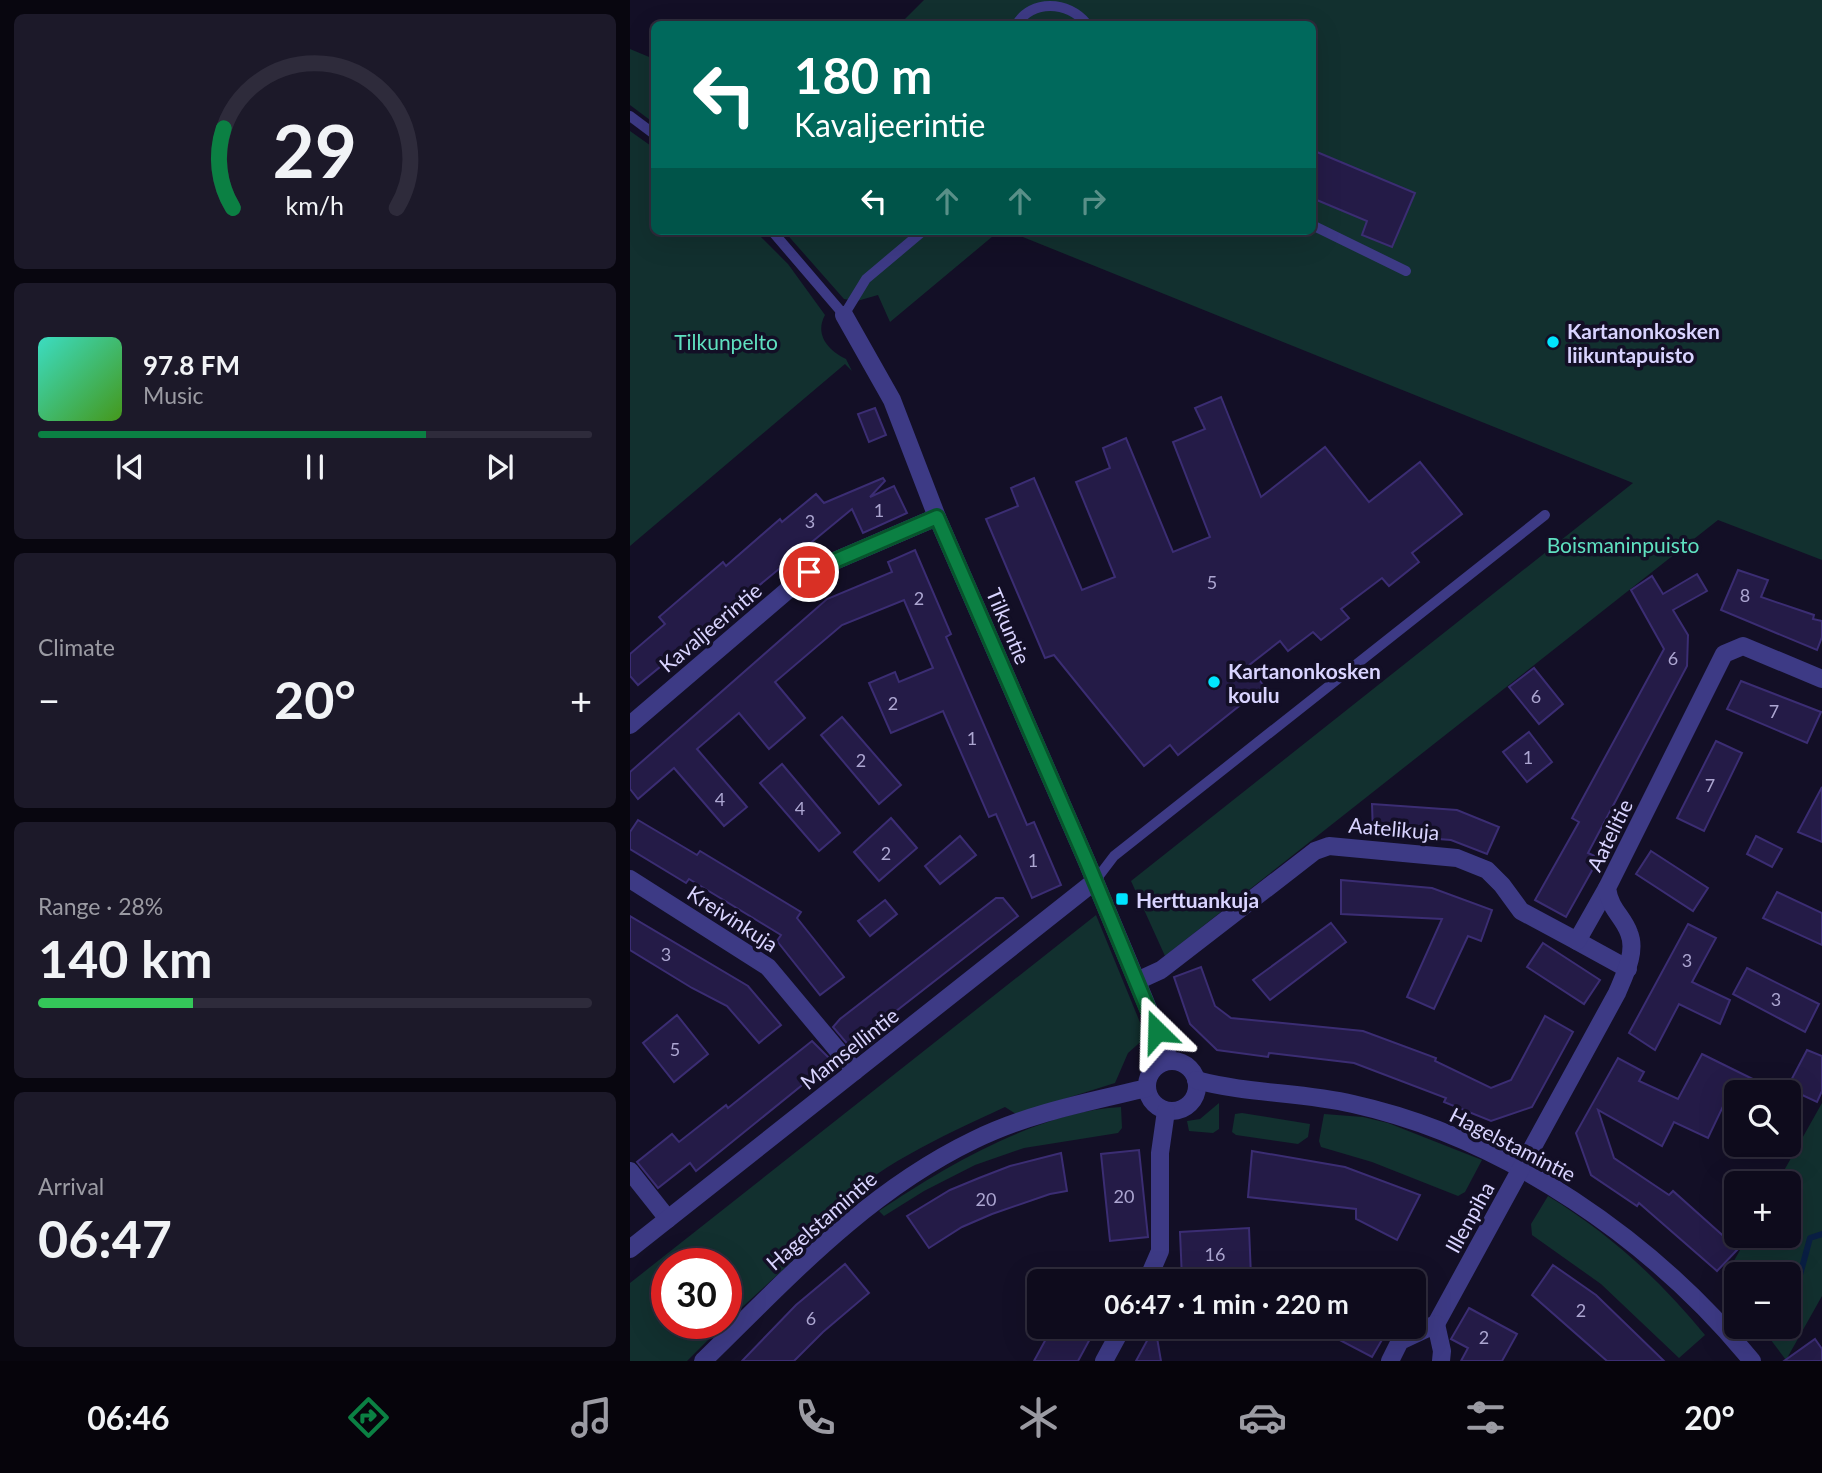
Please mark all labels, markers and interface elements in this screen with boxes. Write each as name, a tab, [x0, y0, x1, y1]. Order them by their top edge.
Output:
text: 180 m	[794, 46, 932, 104]
icon: left	[679, 49, 770, 140]
text: Kavaljeerintie	[794, 105, 985, 144]
text: 29	[273, 106, 357, 194]
icon: left	[855, 182, 893, 220]
icon: ahead	[928, 182, 966, 220]
icon: ahead	[1001, 182, 1039, 220]
icon: right	[1074, 182, 1112, 220]
text: km/h	[286, 190, 344, 220]
place label: Kartanonkosken liikuntapuisto	[1567, 318, 1720, 367]
park label: Tilkunpelto	[674, 329, 778, 354]
marker: Kartanonkosken liikuntapuisto	[1545, 334, 1561, 350]
text: 97.8 FM	[143, 349, 240, 381]
text: Music	[143, 381, 203, 409]
icon: previous	[111, 448, 149, 486]
icon: pause	[296, 448, 334, 486]
icon: next	[481, 448, 519, 486]
house number: 1	[874, 499, 884, 521]
house number: 3	[805, 510, 815, 532]
park label: Boismaninpuisto	[1547, 532, 1699, 557]
pin	[779, 542, 839, 602]
icon: arrive	[790, 553, 828, 591]
house number: 5	[1207, 571, 1217, 593]
street label: Kavaljeerintie	[654, 577, 766, 677]
street label: Tilkuntie	[982, 584, 1036, 668]
house number: 8	[1740, 584, 1750, 606]
house number: 2	[914, 587, 924, 609]
text: Climate	[38, 633, 115, 661]
house number: 6	[1668, 647, 1678, 669]
place label: Kartanonkosken koulu	[1228, 658, 1381, 707]
text: 20°	[274, 668, 356, 730]
marker: Kartanonkosken koulu	[1206, 674, 1222, 690]
text: −	[38, 677, 60, 723]
text: +	[570, 677, 592, 723]
house number: 6	[1531, 685, 1541, 707]
house number: 2	[888, 692, 898, 714]
house number: 7	[1769, 700, 1779, 722]
house number: 1	[967, 727, 977, 749]
house number: 1	[1523, 746, 1533, 768]
house number: 2	[856, 749, 866, 771]
house number: 7	[1705, 774, 1715, 796]
house number: 4	[715, 788, 725, 810]
street label: Aatelitie	[1581, 795, 1637, 875]
house number: 4	[795, 797, 805, 819]
street label: Aatelikuja	[1348, 812, 1440, 844]
house number: 2	[881, 842, 891, 864]
house number: 1	[1028, 849, 1038, 871]
street label: Kreivinkuja	[683, 880, 783, 956]
place label: Herttuankuja	[1136, 887, 1259, 912]
marker: Herttuankuja	[1114, 891, 1130, 907]
text: Range · 28%	[38, 892, 163, 920]
text: 140 km	[38, 927, 212, 989]
house number: 3	[661, 943, 671, 965]
house number: 3	[1682, 949, 1692, 971]
house number: 3	[1771, 988, 1781, 1010]
position arrow	[1120, 994, 1194, 1068]
street label: Mamsellintie	[795, 1002, 903, 1094]
house number: 5	[670, 1038, 680, 1060]
map controls	[1724, 1080, 1801, 1339]
button: search	[1724, 1080, 1801, 1157]
street label: Hagelstamintie	[1446, 1102, 1580, 1186]
street label: Hagelstamintie	[761, 1165, 881, 1275]
button: +	[1724, 1171, 1801, 1248]
text: Arrival	[38, 1172, 104, 1200]
street label: Illenpiha	[1439, 1177, 1499, 1257]
house number: 20	[1114, 1185, 1134, 1207]
house number: 20	[976, 1188, 996, 1210]
text: 06:47	[38, 1207, 172, 1269]
house number: 16	[1205, 1243, 1225, 1265]
speed limit sign: 30	[651, 1248, 742, 1339]
button: −	[1724, 1262, 1801, 1339]
text: 06:47 · 1 min · 220 m	[1104, 1288, 1349, 1320]
house number: 2	[1576, 1299, 1586, 1321]
house number: 6	[806, 1307, 816, 1329]
house number: 2	[1479, 1326, 1489, 1348]
icon: directions	[344, 1393, 393, 1442]
icon: music	[567, 1393, 616, 1442]
icon: phone	[791, 1393, 840, 1442]
icon: climate	[1014, 1393, 1063, 1442]
icon: car	[1238, 1393, 1287, 1442]
icon: filters	[1461, 1393, 1510, 1442]
text: 06:46	[87, 1398, 170, 1437]
text: 20°	[1684, 1398, 1735, 1437]

